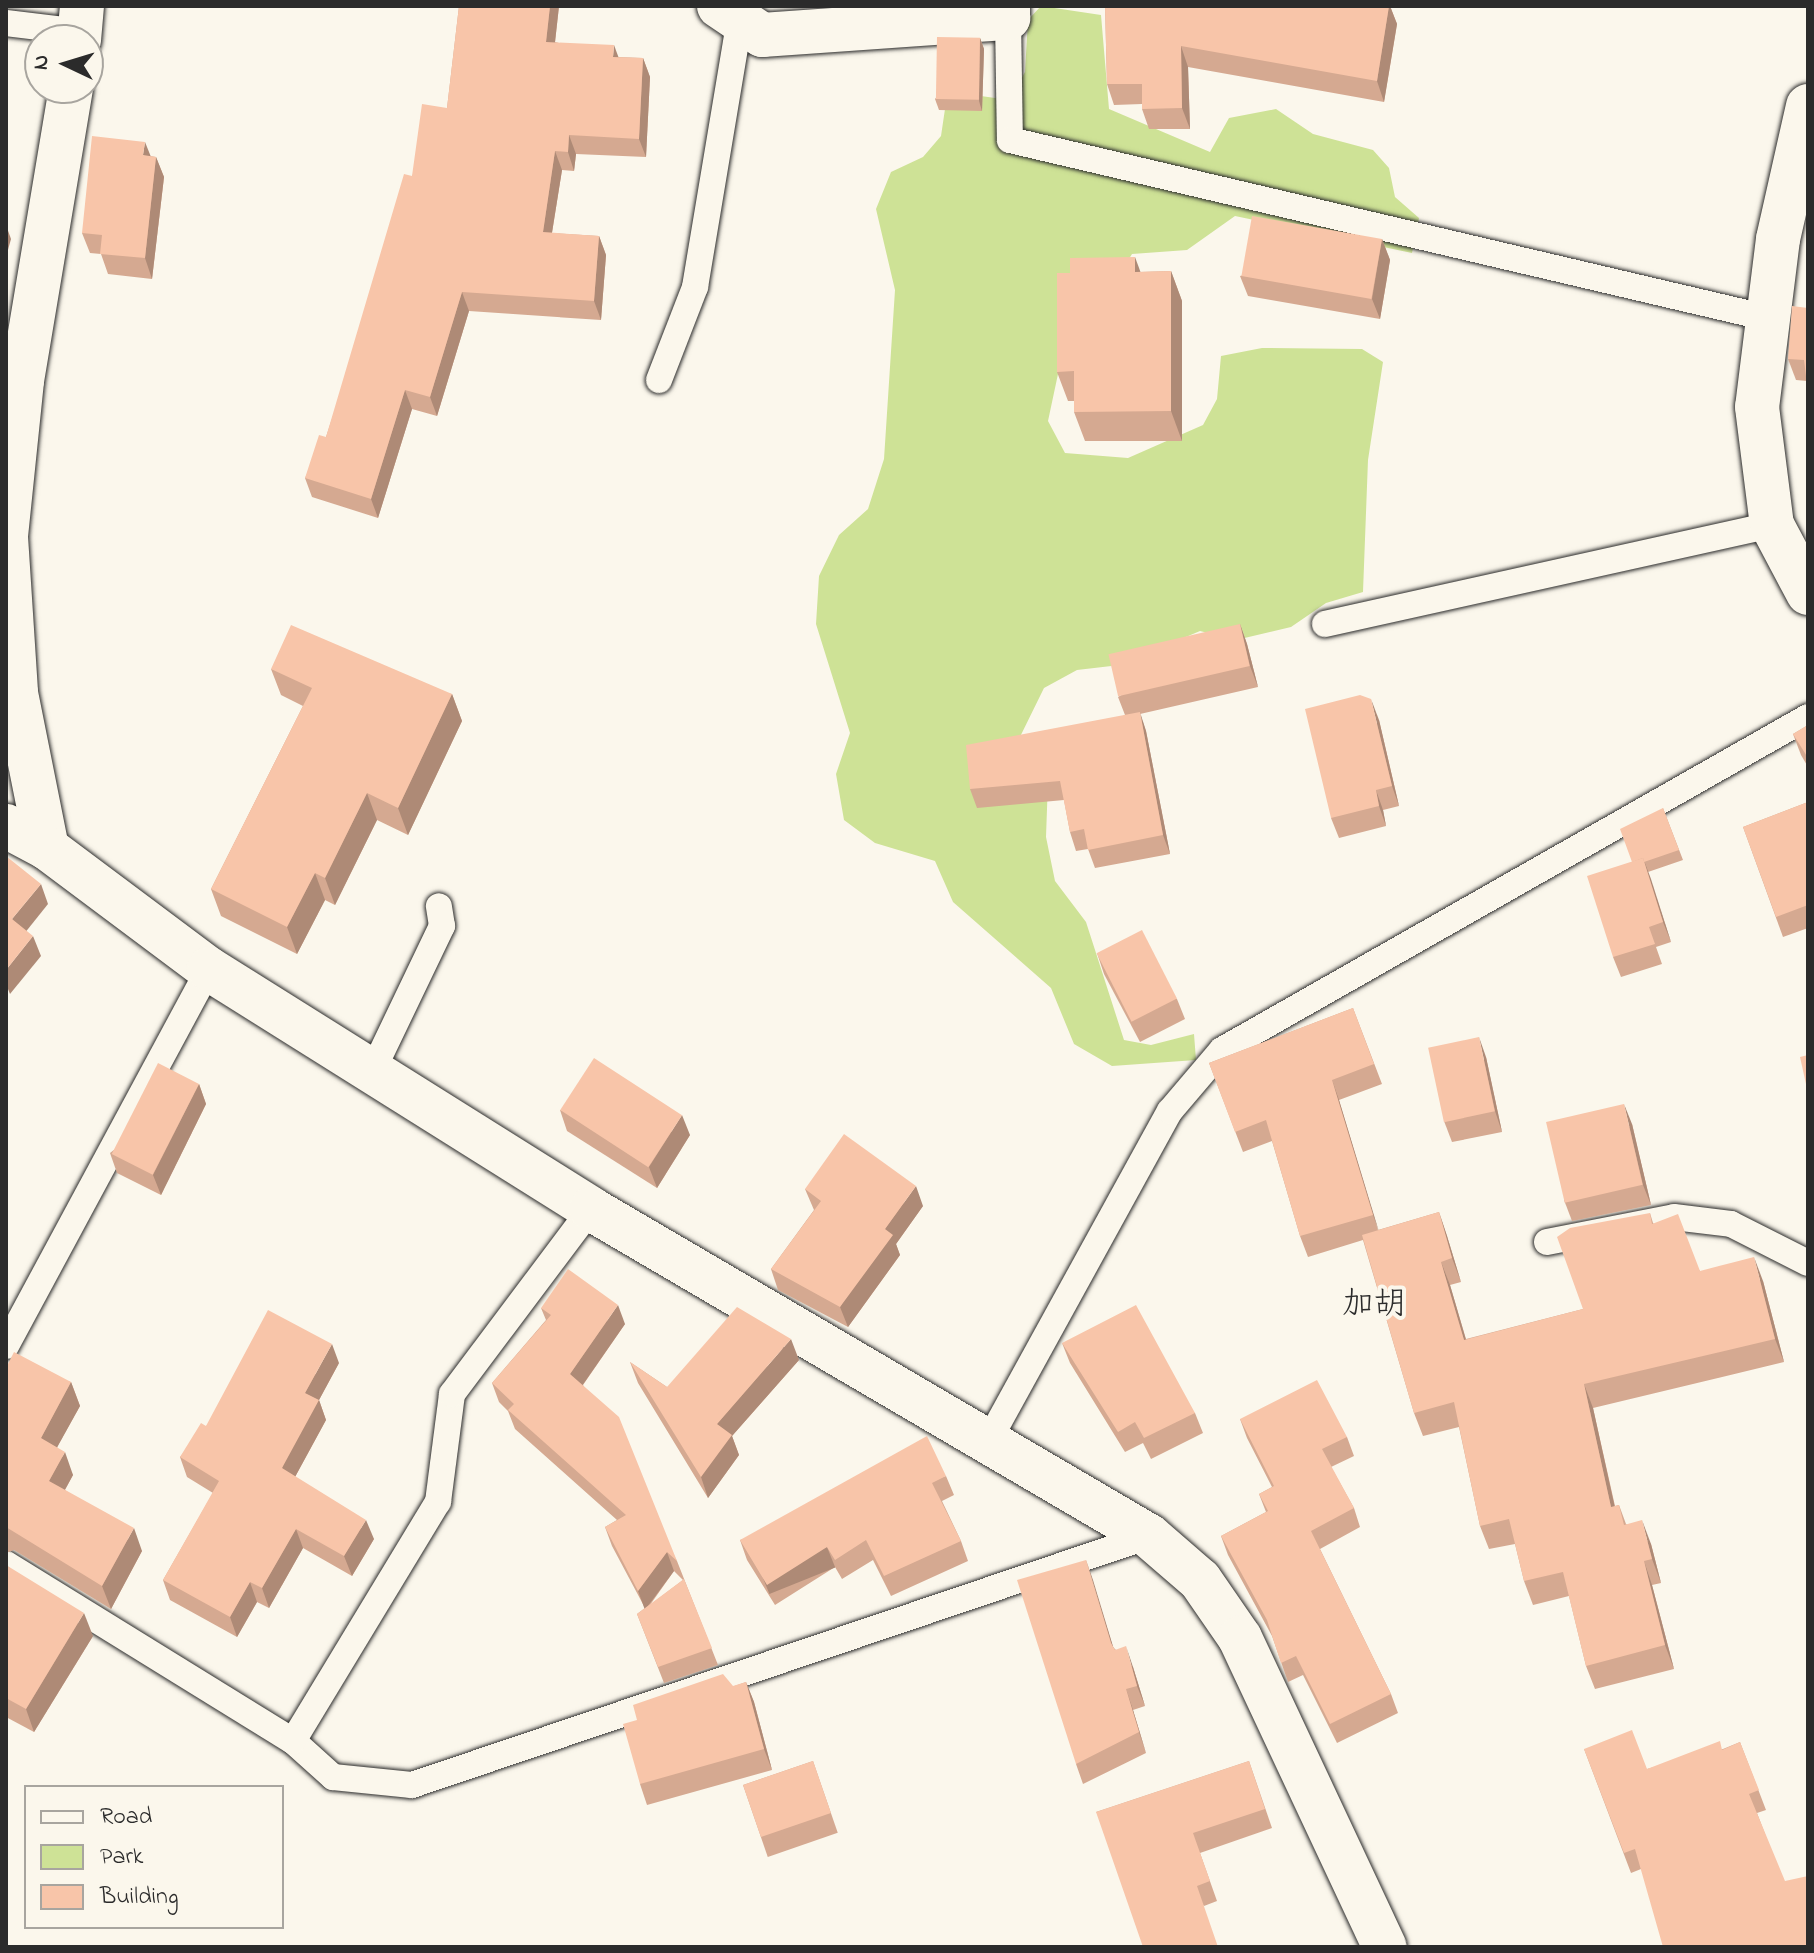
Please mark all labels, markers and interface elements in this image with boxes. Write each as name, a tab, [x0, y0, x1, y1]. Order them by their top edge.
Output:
north arrow	[24, 24, 104, 104]
text: N	[26, 54, 59, 71]
district label: 加胡	[1342, 1287, 1406, 1325]
legend	[24, 1785, 284, 1929]
text: Road	[100, 1800, 152, 1835]
text: Park	[100, 1840, 143, 1875]
text: Building	[100, 1880, 179, 1915]

